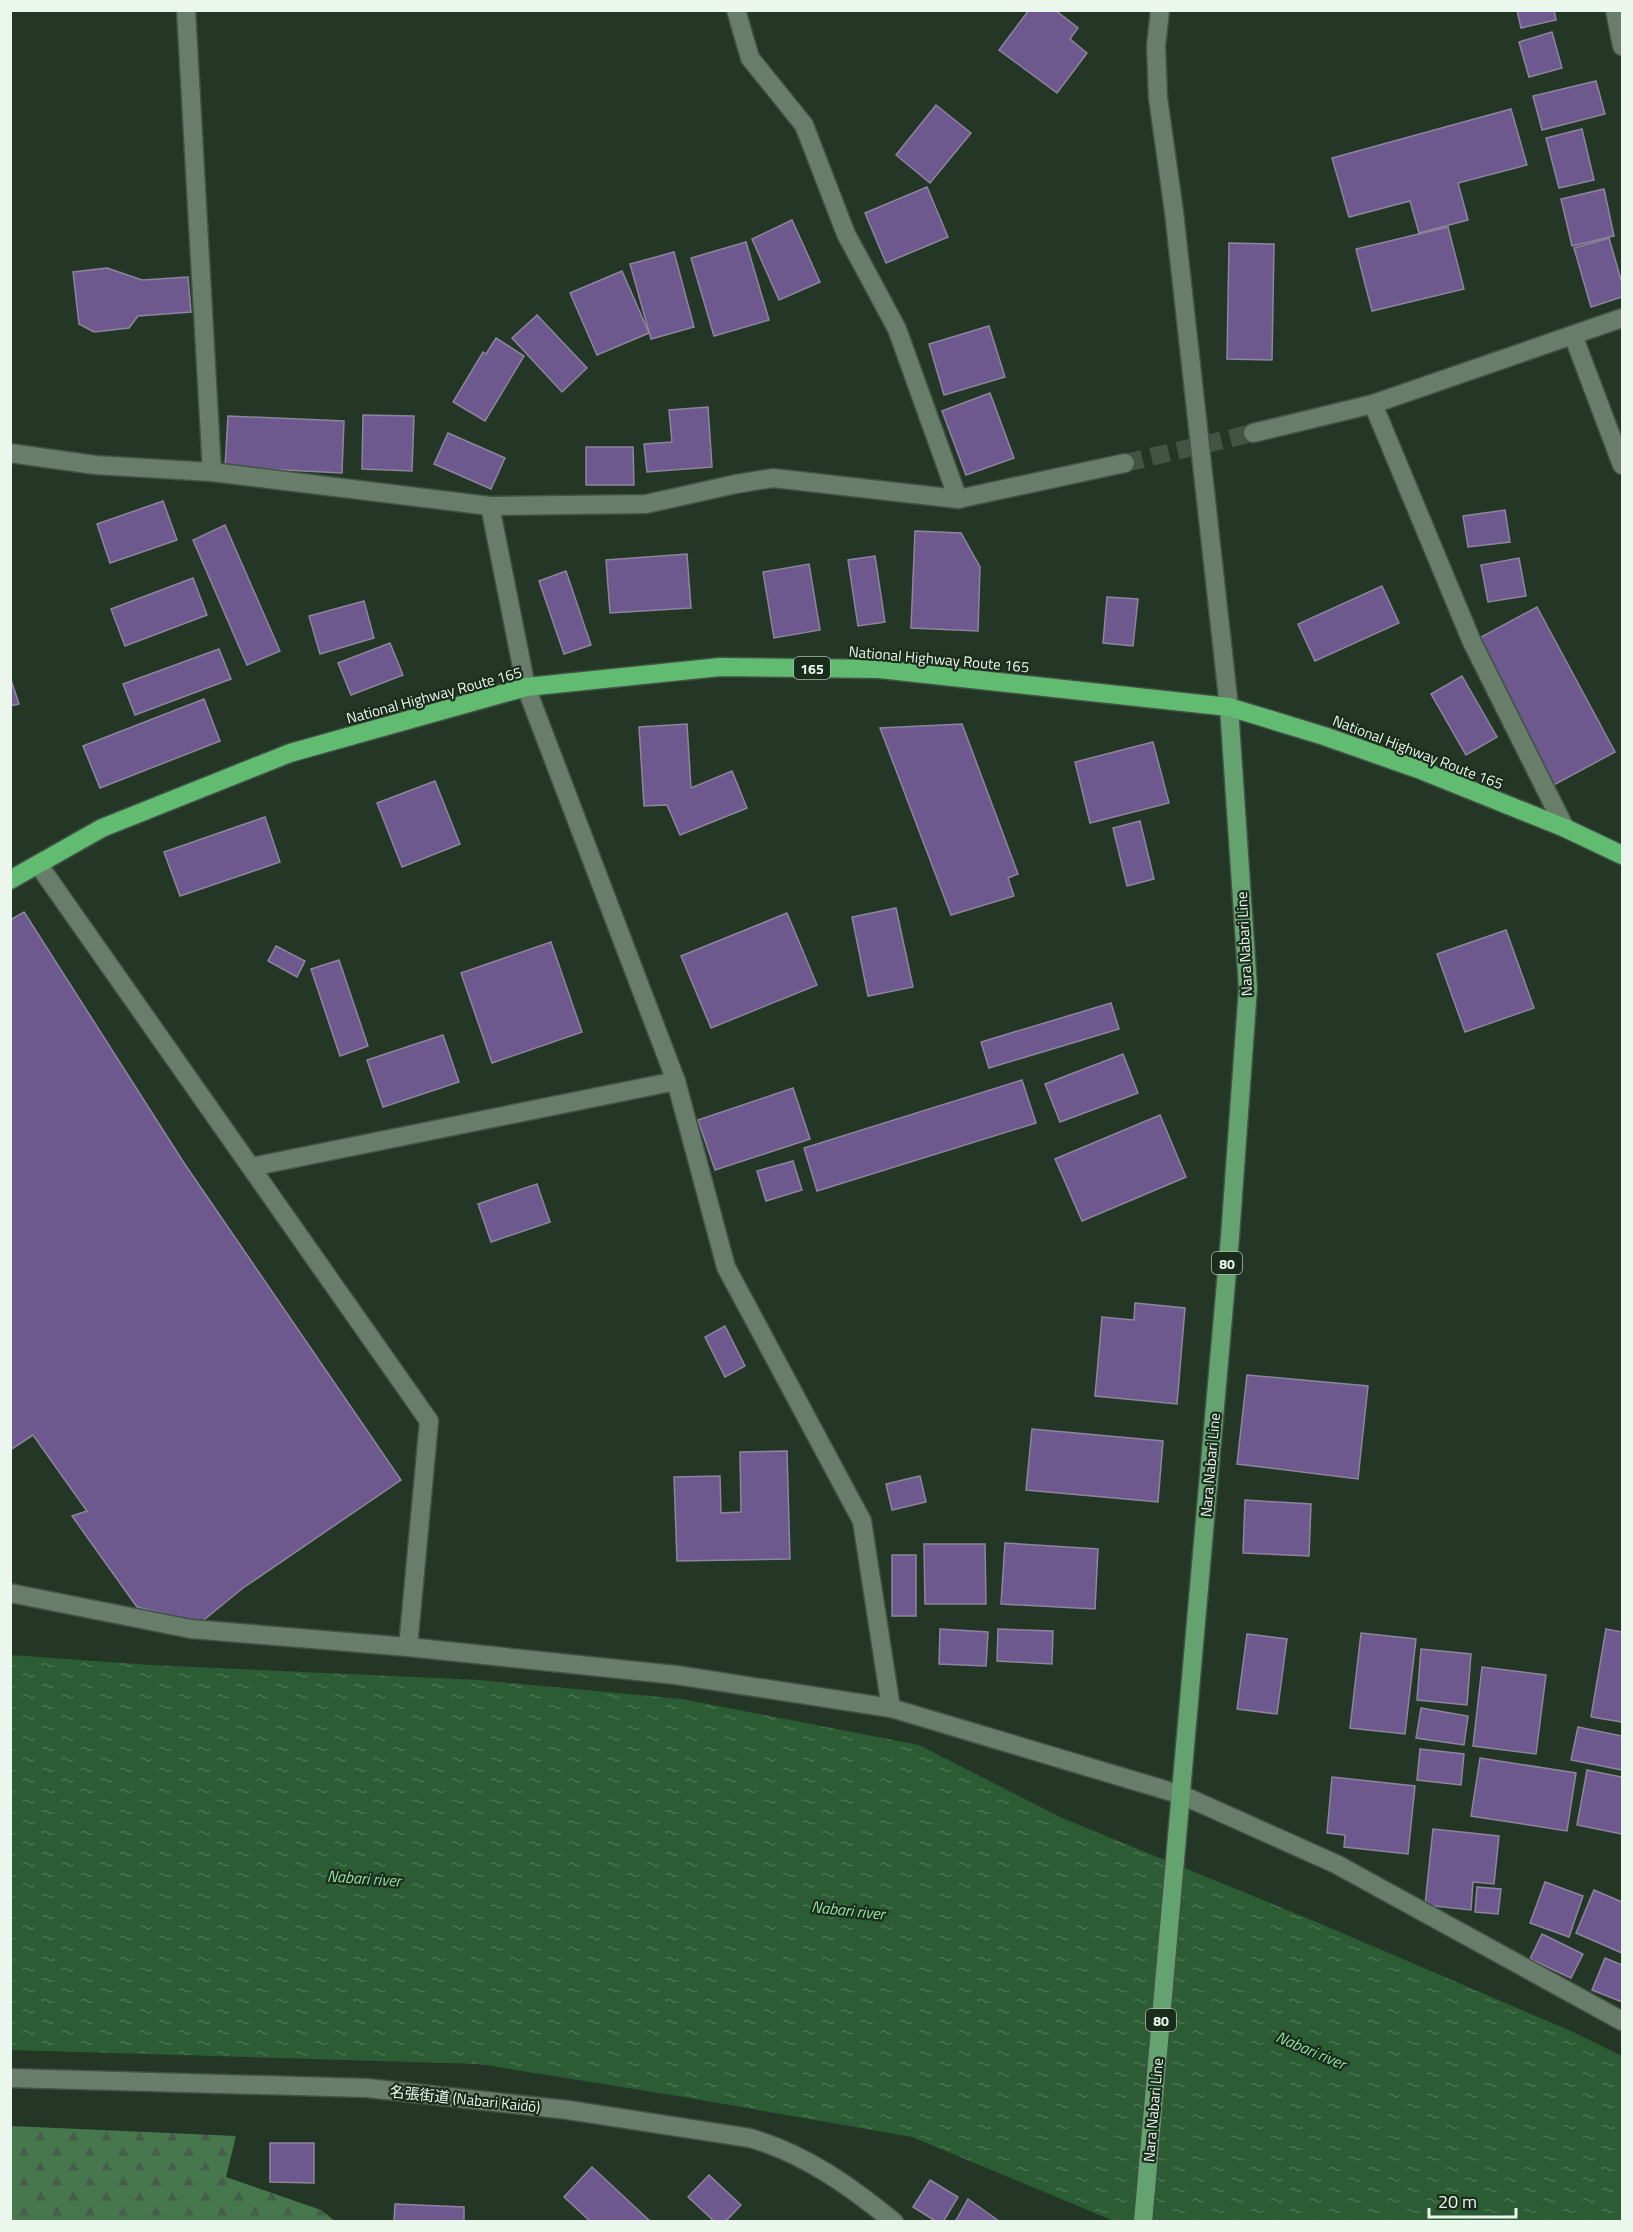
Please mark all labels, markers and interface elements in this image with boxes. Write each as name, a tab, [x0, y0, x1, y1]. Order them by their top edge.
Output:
street label: National Highway Route 165	[848, 640, 1030, 678]
road number: 165	[794, 657, 830, 679]
street label: National Highway Route 165	[343, 660, 525, 730]
street label: National Highway Route 165	[1329, 709, 1507, 795]
street label: Nara Nabari Line	[1230, 891, 1258, 997]
road number: 80	[1212, 1252, 1242, 1274]
street label: Nara Nabari Line	[1194, 1412, 1226, 1518]
water label: Nabari river	[326, 1863, 404, 1893]
water label: Nabari river	[810, 1894, 888, 1926]
road number: 80	[1146, 2009, 1176, 2031]
water label: Nabari river	[1272, 2025, 1351, 2076]
street label: Nara Nabari Line	[1137, 2057, 1169, 2163]
street label: 名張街道 (Nabari Kaidō)	[389, 2080, 541, 2118]
scale bar	[1429, 2181, 1516, 2219]
text: 20 m	[1438, 2188, 1477, 2215]

